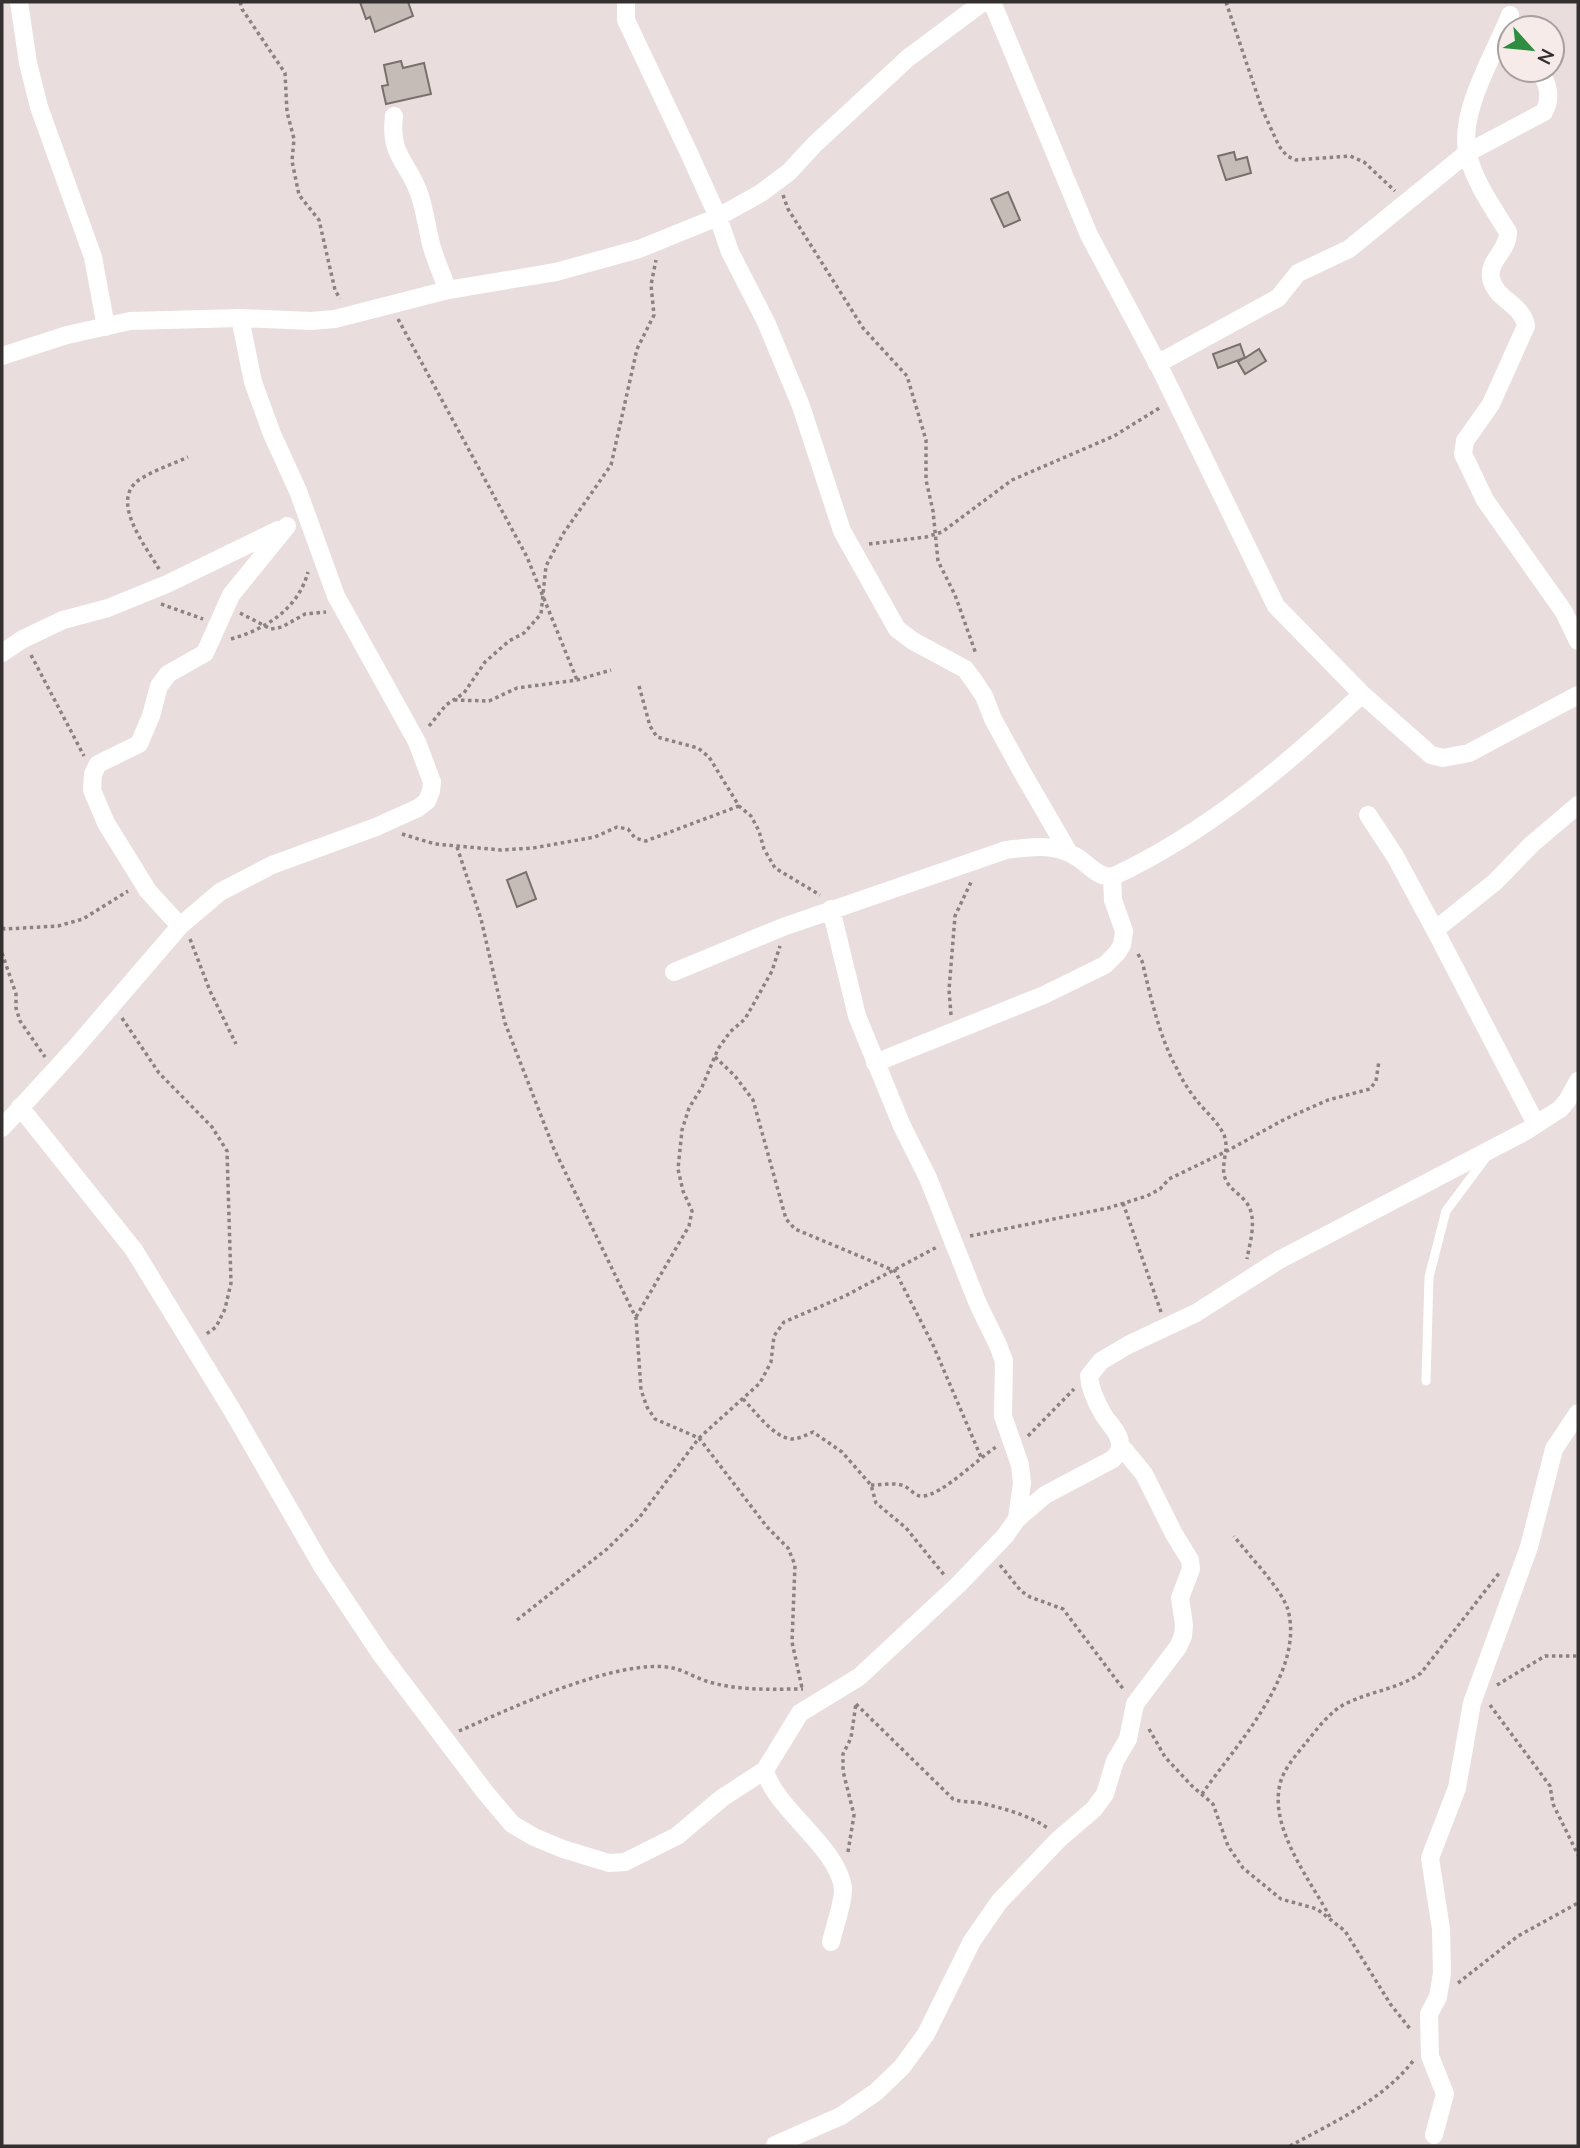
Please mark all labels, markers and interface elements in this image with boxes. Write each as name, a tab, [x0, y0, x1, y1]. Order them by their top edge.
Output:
north arrow	[1496, 14, 1566, 84]
text: N	[1532, 45, 1560, 69]

